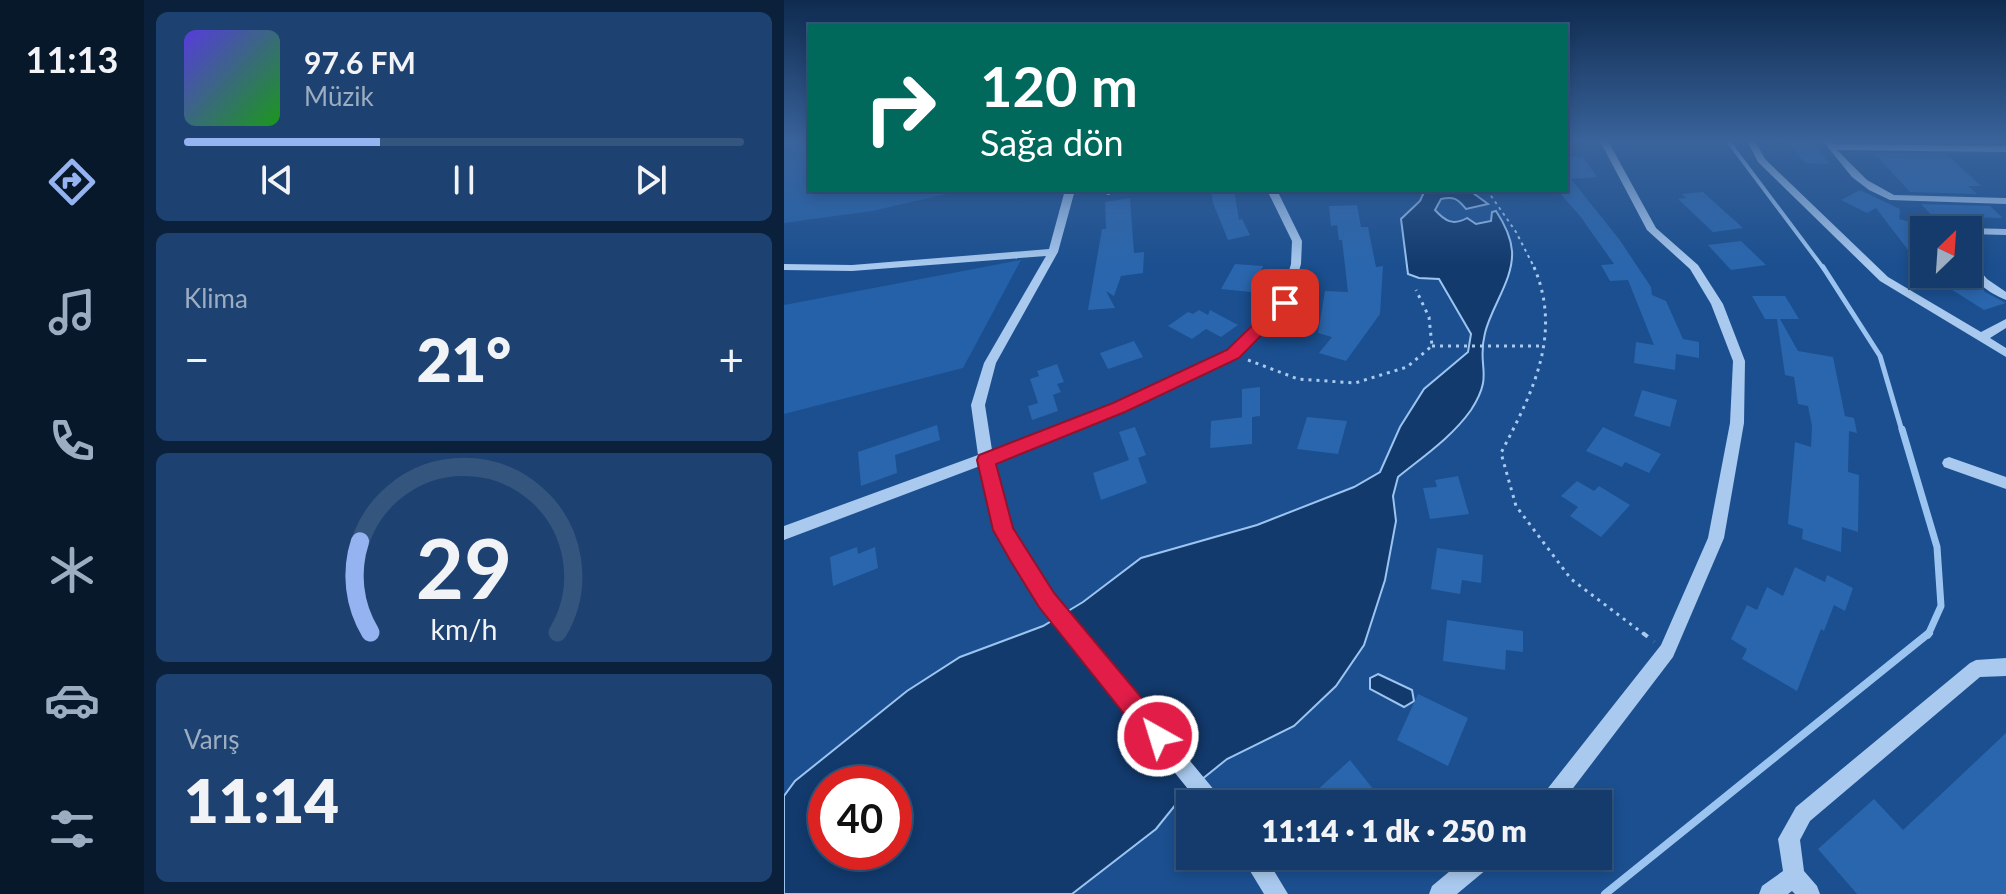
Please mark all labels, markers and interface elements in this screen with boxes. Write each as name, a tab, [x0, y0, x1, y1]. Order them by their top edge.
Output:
text: 11:13	[26, 37, 118, 81]
text: 97.6 FM	[304, 44, 416, 80]
text: 120 m	[980, 52, 1138, 119]
icon: right	[848, 56, 952, 160]
text: Müzik	[304, 80, 374, 112]
text: Sağa dön	[980, 120, 1124, 164]
icon: directions	[44, 154, 100, 210]
icon: previous	[255, 158, 299, 202]
icon: pause	[442, 158, 486, 202]
icon: next	[629, 158, 673, 202]
north arrow	[1910, 216, 1982, 288]
map controls	[1910, 216, 1982, 288]
pin	[1251, 269, 1319, 337]
icon: arrive	[1263, 281, 1307, 325]
text: Klima	[184, 282, 248, 314]
icon: music	[44, 284, 100, 340]
text: 21°	[417, 323, 511, 395]
text: −	[184, 333, 210, 385]
text: +	[718, 333, 744, 385]
icon: phone	[44, 413, 100, 469]
text: 29	[416, 517, 512, 617]
icon: climate	[44, 542, 100, 598]
text: km/h	[431, 612, 497, 646]
icon: car	[44, 672, 100, 728]
position arrow	[1116, 694, 1200, 778]
text: Varış	[184, 723, 240, 755]
text: 11:14	[184, 764, 339, 836]
speed limit sign: 40	[808, 766, 912, 870]
icon: filters	[44, 801, 100, 857]
text: 11:14 · 1 dk · 250 m	[1261, 812, 1527, 848]

